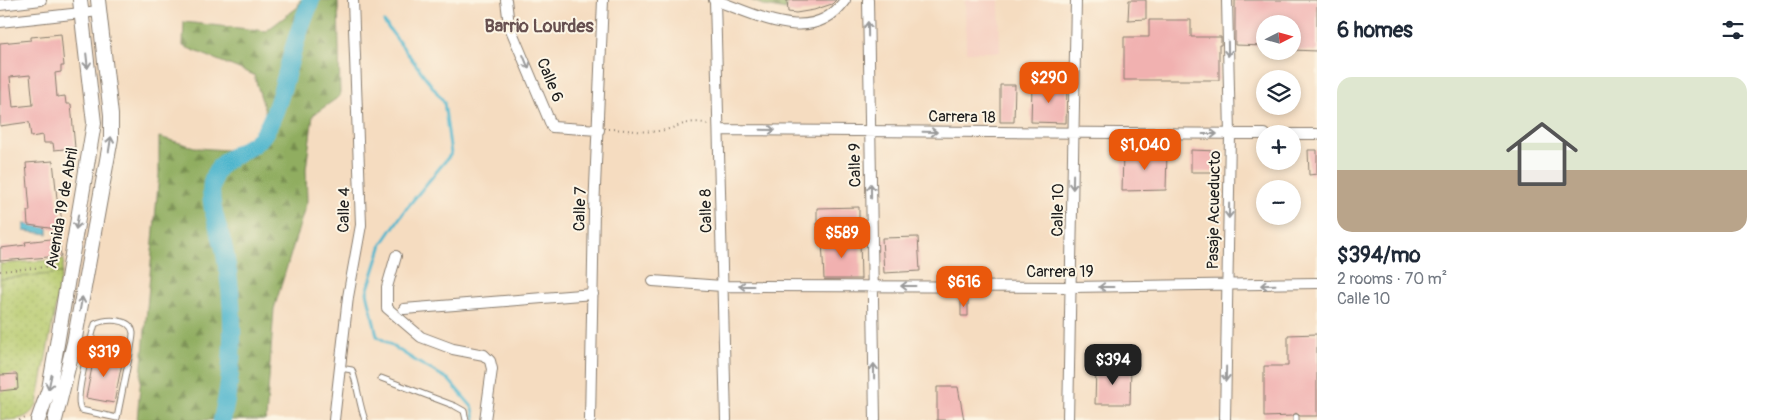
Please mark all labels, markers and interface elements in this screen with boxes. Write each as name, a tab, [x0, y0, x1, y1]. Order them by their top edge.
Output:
district label: Barrio Lourdes	[484, 15, 594, 38]
north arrow	[1256, 15, 1301, 60]
map controls	[1256, 15, 1301, 225]
icon: filters	[1719, 16, 1747, 44]
text: 6 homes	[1337, 17, 1413, 44]
one-way arrow	[863, 21, 873, 38]
one-way arrow	[1223, 40, 1233, 56]
one-way arrow	[82, 53, 92, 69]
one-way arrow	[522, 54, 532, 69]
street label: Calle 6	[532, 55, 568, 105]
pin: $290	[1019, 62, 1079, 104]
text: $290	[1031, 68, 1067, 88]
button: layers	[1256, 70, 1301, 115]
street label: Carrera 18	[928, 106, 996, 128]
icon: home	[1497, 109, 1587, 199]
one-way arrow	[760, 125, 776, 135]
button: +	[1256, 125, 1301, 170]
one-way arrow	[922, 127, 938, 137]
pin: $1,040	[1104, 128, 1186, 171]
one-way arrow	[1202, 130, 1218, 139]
text: $1,040	[1120, 135, 1170, 155]
one-way arrow	[105, 136, 115, 152]
street label: Calle 9	[845, 143, 865, 187]
street label: Avenida 19 de Abril	[41, 146, 83, 270]
street label: Pasaje Acueducto	[1203, 150, 1225, 270]
one-way arrow	[1069, 174, 1078, 190]
button: −	[1256, 180, 1301, 225]
street label: Calle 10	[1048, 183, 1068, 237]
one-way arrow	[866, 184, 876, 200]
street label: Calle 7	[569, 186, 591, 232]
street label: Calle 4	[334, 187, 354, 233]
street label: Calle 8	[696, 189, 716, 233]
one-way arrow	[1224, 202, 1234, 219]
one-way arrow	[72, 213, 82, 229]
pin: $589	[812, 216, 872, 259]
text: $589	[825, 223, 859, 243]
text: $394/mo	[1337, 242, 1421, 269]
street label: Carrera 19	[1026, 262, 1094, 282]
pin: $616	[934, 266, 994, 308]
text: 2 rooms · 70 m²	[1337, 269, 1447, 289]
text: $616	[947, 272, 981, 292]
one-way arrow	[1261, 280, 1277, 290]
one-way arrow	[738, 281, 754, 291]
one-way arrow	[901, 281, 917, 291]
one-way arrow	[1098, 282, 1114, 292]
text: Calle 10	[1337, 289, 1390, 309]
one-way arrow	[76, 296, 86, 312]
pin: $319	[74, 336, 134, 378]
text: $319	[88, 342, 120, 362]
pin: $394	[1083, 344, 1143, 386]
text: $394	[1095, 350, 1131, 370]
one-way arrow	[869, 364, 879, 380]
one-way arrow	[1221, 365, 1231, 381]
one-way arrow	[45, 373, 54, 389]

